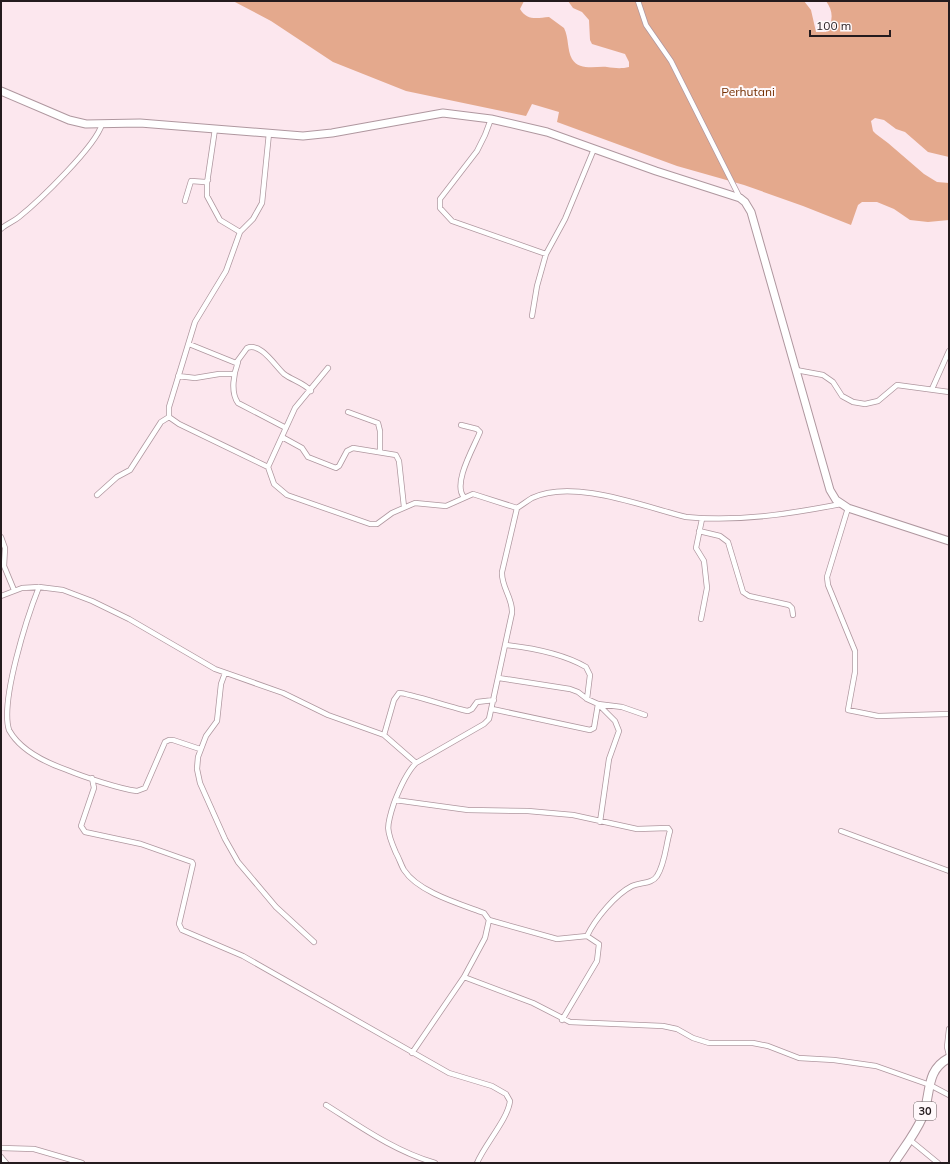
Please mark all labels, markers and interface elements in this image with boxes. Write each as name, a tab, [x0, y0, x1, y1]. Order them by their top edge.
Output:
scale bar	[810, 12, 890, 38]
text: 100 m	[816, 18, 851, 33]
park label: Perhutani	[721, 84, 775, 99]
road number: 30	[914, 1102, 936, 1120]

